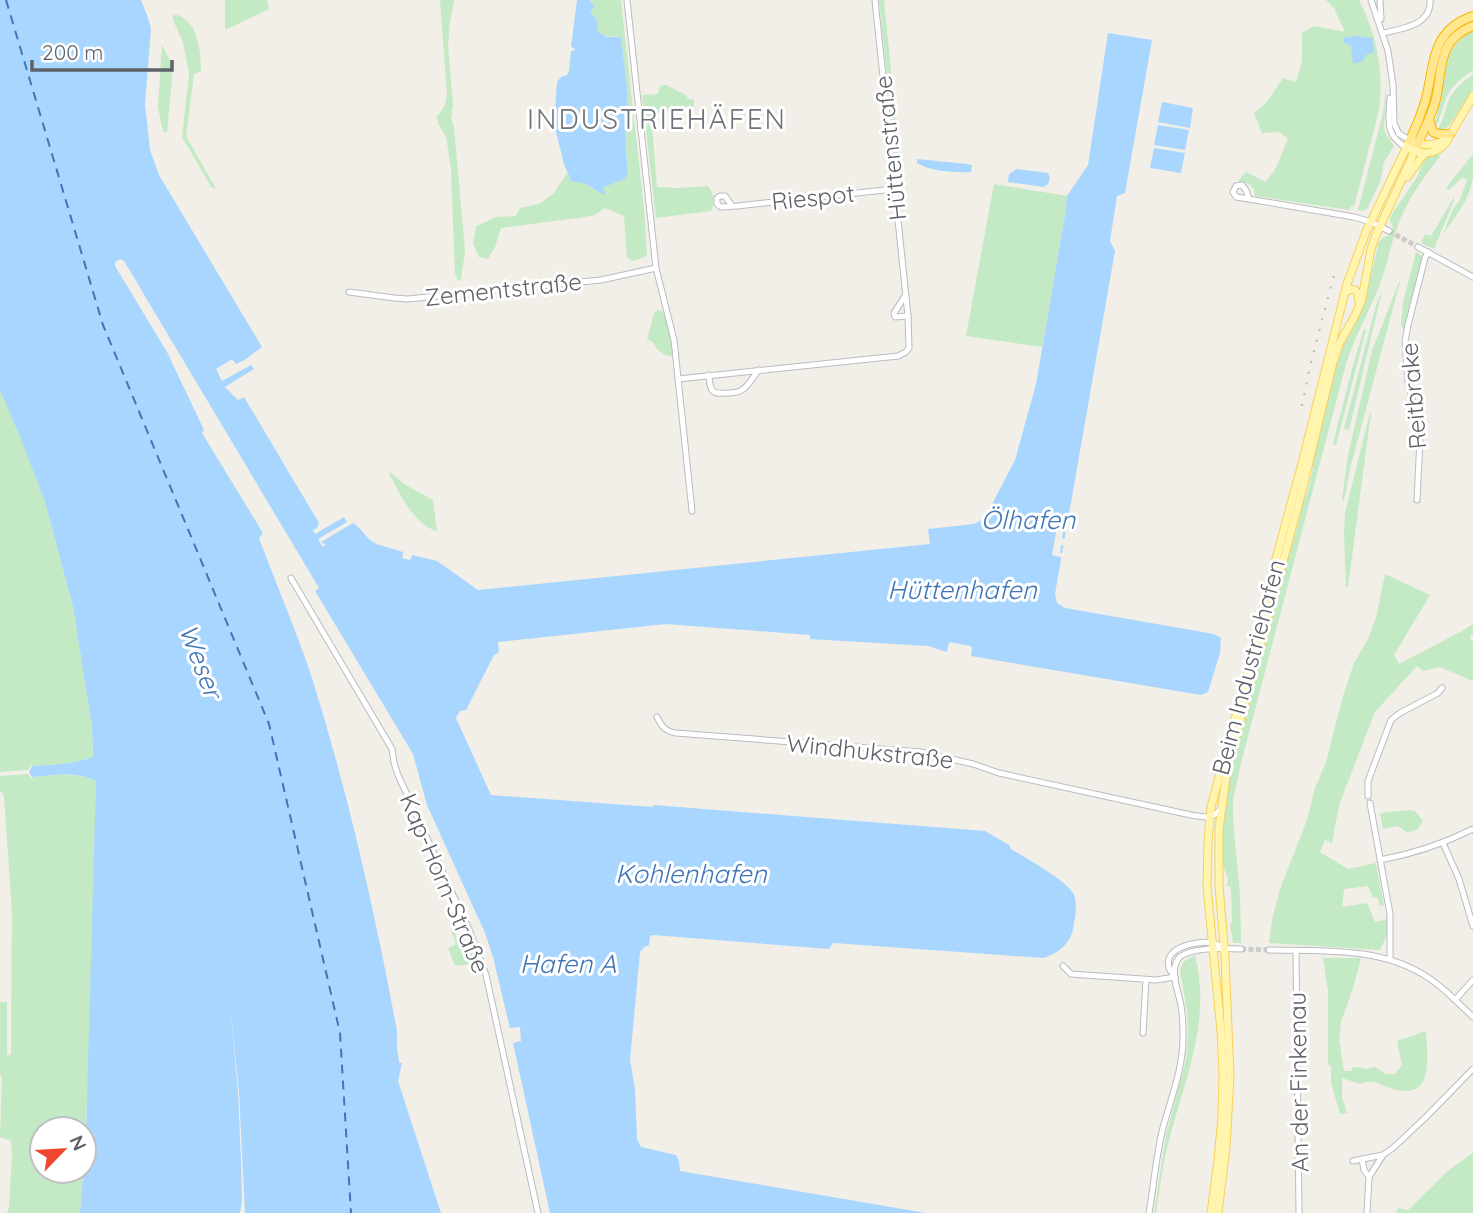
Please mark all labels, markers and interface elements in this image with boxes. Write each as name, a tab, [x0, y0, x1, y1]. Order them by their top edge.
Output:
scale bar	[32, 28, 172, 72]
text: 200 m	[42, 39, 104, 65]
street label: Hüttenstraße	[867, 74, 913, 222]
district label: INDUSTRIEHÄFEN	[527, 101, 787, 136]
street label: Riespot	[770, 178, 856, 216]
street label: Zementstraße	[423, 266, 583, 312]
street label: Reitbrake	[1393, 342, 1433, 450]
water label: Ölhafen	[981, 503, 1076, 536]
street label: Beim Industriehafen	[1205, 556, 1291, 778]
water label: Hüttenhafen	[887, 573, 1038, 606]
water label: Weser	[172, 619, 231, 705]
street label: Windhukstraße	[785, 727, 955, 775]
street label: Kap-Horn-Straße	[394, 789, 496, 977]
water label: Kohlenhafen	[615, 857, 768, 890]
water label: Hafen A	[520, 947, 616, 980]
street label: An der Finkenau	[1281, 992, 1315, 1172]
north arrow	[28, 1115, 98, 1185]
text: N	[65, 1131, 92, 1154]

